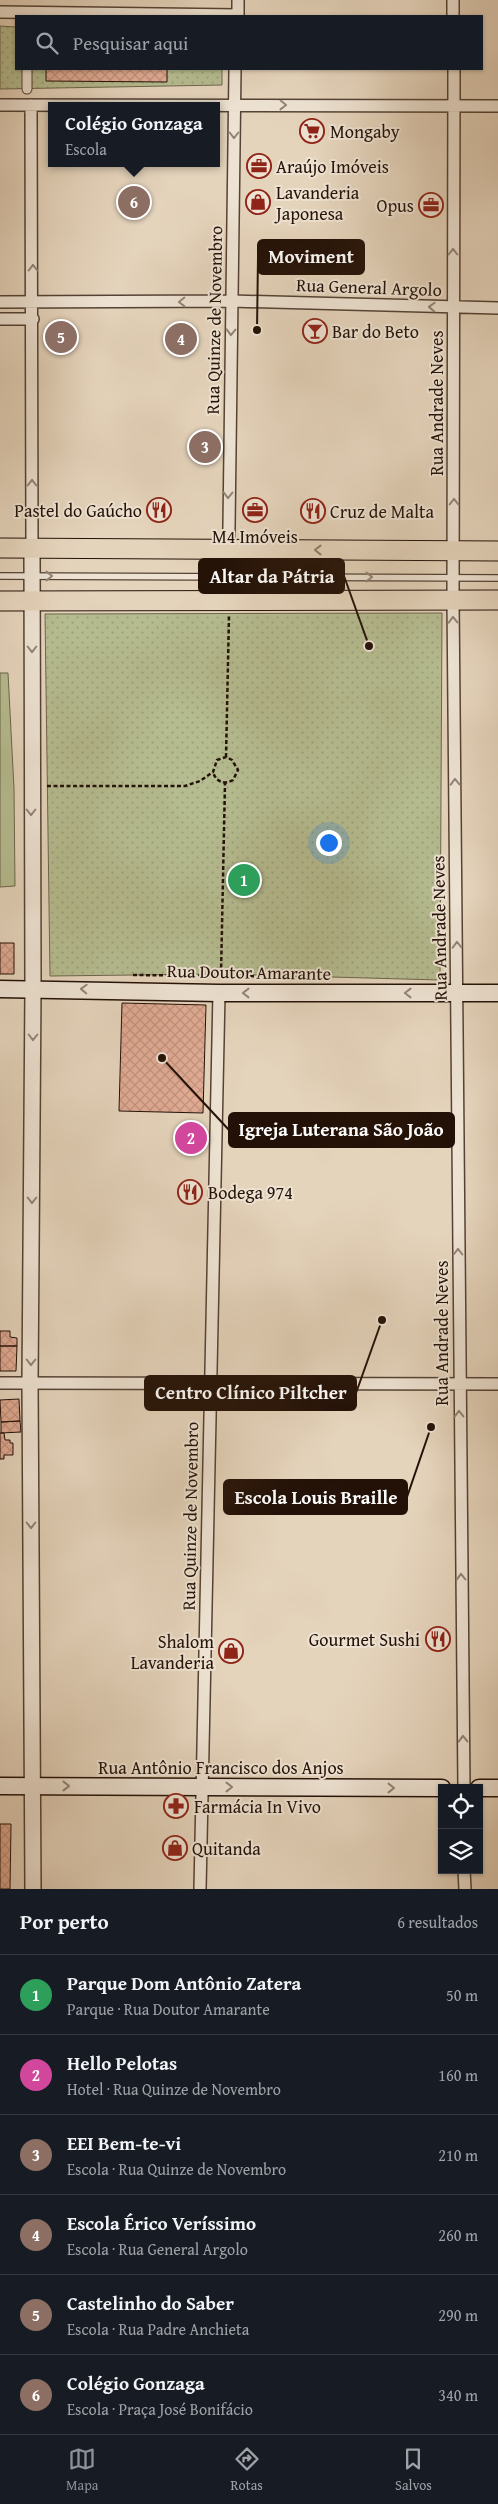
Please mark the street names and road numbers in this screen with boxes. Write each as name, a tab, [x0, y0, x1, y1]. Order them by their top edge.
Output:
street label: Rua Quinze de Novembro	[199, 225, 229, 415]
street label: Rua General Argolo	[296, 271, 442, 303]
street label: Rua Andrade Neves	[423, 330, 450, 476]
street label: Rua Andrade Neves	[424, 855, 454, 1001]
street label: Rua Doutor Amarante	[167, 957, 331, 987]
street label: Rua Andrade Neves	[428, 1260, 455, 1406]
street label: Rua Quinze de Novembro	[175, 1421, 205, 1611]
street label: Rua Antônio Francisco dos Anjos	[98, 1754, 344, 1781]

